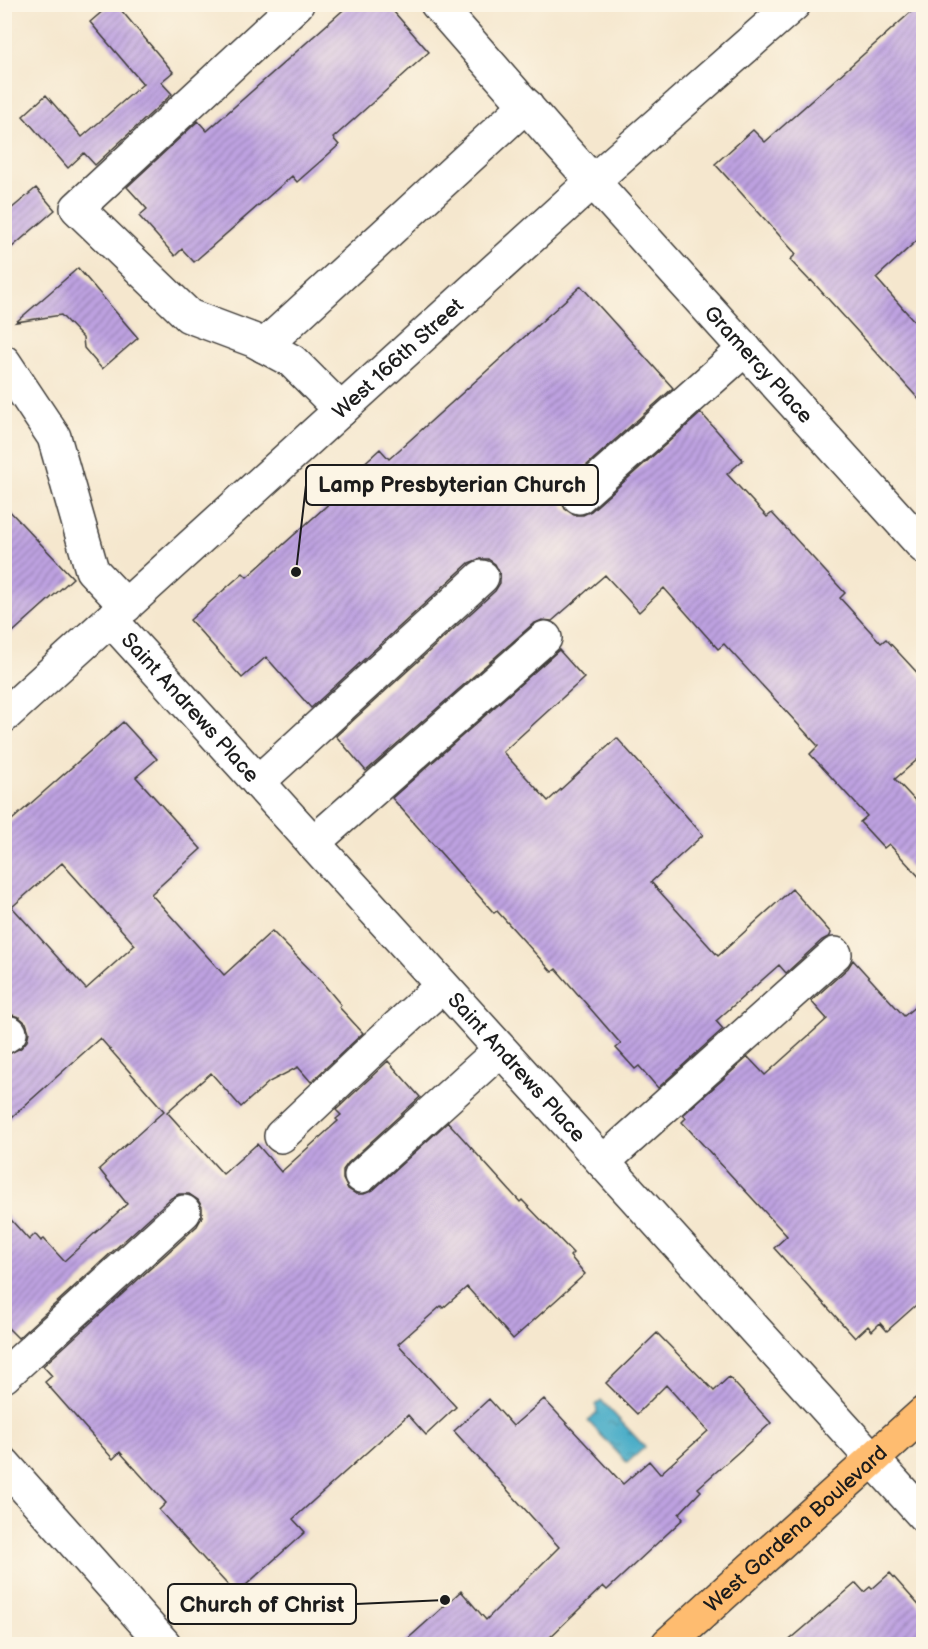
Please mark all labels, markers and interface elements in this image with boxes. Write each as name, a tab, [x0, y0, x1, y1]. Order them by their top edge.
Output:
street label: West 166th Street	[327, 292, 469, 424]
street label: Gramercy Place	[699, 300, 818, 428]
callout: Lamp Presbyterian Church	[306, 465, 598, 505]
text: Lamp Presbyterian Church	[318, 472, 586, 499]
street label: Saint Andrews Place	[116, 627, 265, 787]
street label: Saint Andrews Place	[443, 987, 591, 1147]
street label: West Gardena Boulevard	[699, 1440, 892, 1618]
callout: Church of Christ	[168, 1584, 356, 1624]
text: Church of Christ	[180, 1592, 345, 1619]

